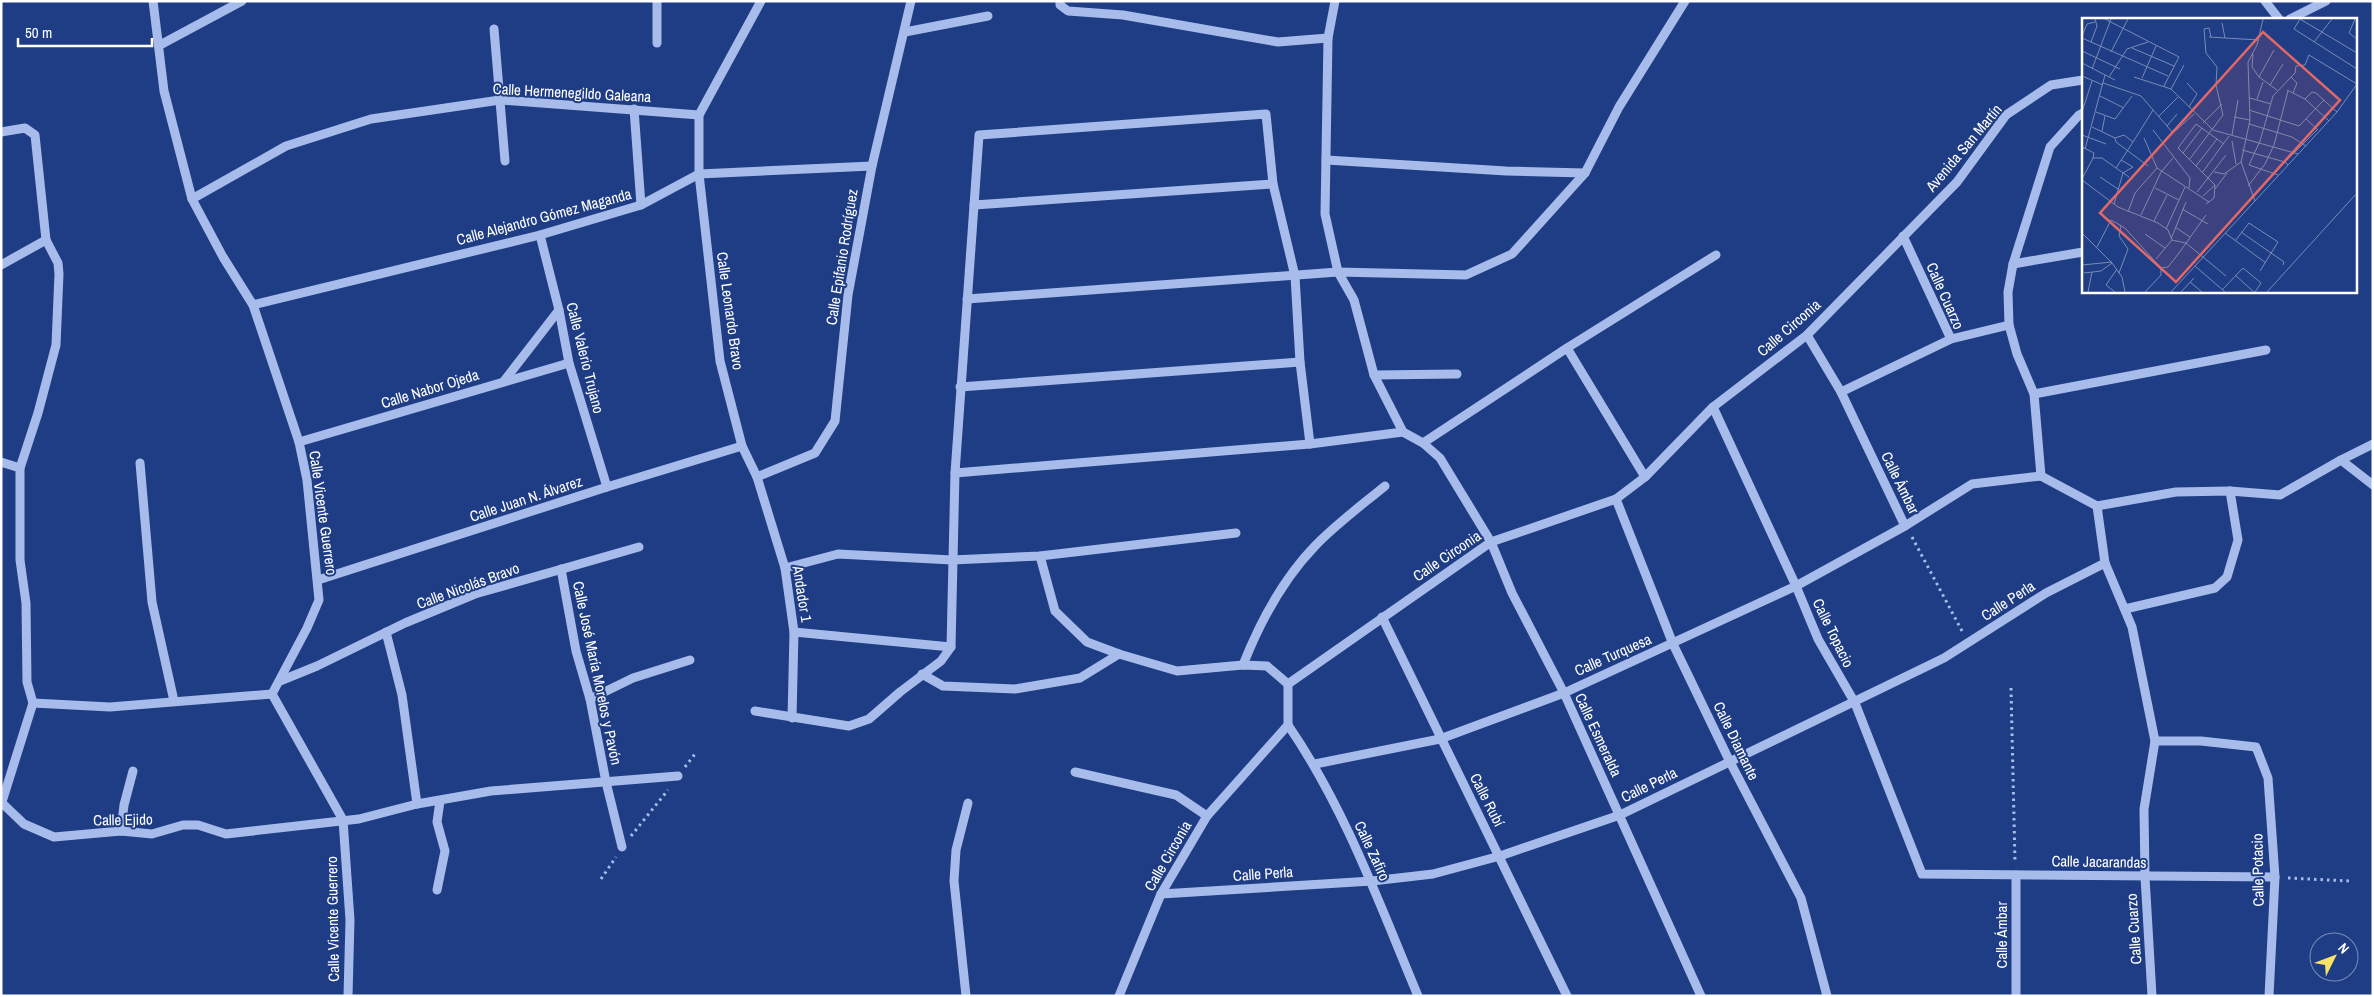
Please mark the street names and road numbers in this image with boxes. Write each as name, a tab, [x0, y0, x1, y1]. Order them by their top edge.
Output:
street label: Calle Hermenegildo Galeana	[492, 78, 652, 107]
street label: Avenida San Martín	[1920, 99, 2007, 197]
street label: Calle Alejandro Gómez Maganda	[454, 183, 634, 250]
street label: Calle Epifanio Rodríguez	[820, 187, 863, 326]
street label: Calle Leonardo Bravo	[712, 251, 749, 371]
street label: Calle Cuarzo	[1921, 259, 1970, 333]
street label: Calle Circonia	[1752, 294, 1825, 361]
street label: Calle Valerio Trujano	[562, 300, 609, 416]
street label: Calle Nabor Ojeda	[378, 364, 481, 413]
street label: Calle Ámbar	[1876, 448, 1925, 517]
street label: Calle Vicente Guerrero	[304, 449, 343, 577]
street label: Calle Juan N. Álvarez	[467, 470, 585, 527]
street label: Calle Circonia	[1409, 525, 1485, 586]
street label: Calle Nicolás Bravo	[413, 557, 522, 614]
street label: Andador 1	[788, 563, 817, 624]
street label: Calle Perla	[1977, 575, 2039, 626]
street label: Calle José María Morelos y Pavón	[568, 579, 627, 767]
street label: Calle Topacio	[1808, 595, 1859, 671]
street label: Calle Turquesa	[1571, 628, 1655, 681]
street label: Calle Esmeralda	[1570, 689, 1627, 780]
street label: Calle Diamante	[1708, 698, 1765, 784]
street label: Calle Perla	[1617, 762, 1681, 807]
street label: Calle Rubí	[1465, 769, 1510, 831]
street label: Calle Ejido	[93, 808, 153, 831]
street label: Calle Circonia	[1139, 817, 1196, 895]
street label: Calle Zafiro	[1350, 818, 1395, 884]
street label: Calle Potacio	[2246, 833, 2269, 907]
street label: Calle Jacarandas	[2051, 850, 2147, 873]
street label: Calle Vicente Guerrero	[321, 856, 344, 982]
street label: Calle Perla	[1232, 861, 1294, 886]
street label: Calle Cuarzo	[2121, 893, 2146, 965]
street label: Calle Ámbar	[1991, 902, 2012, 969]

